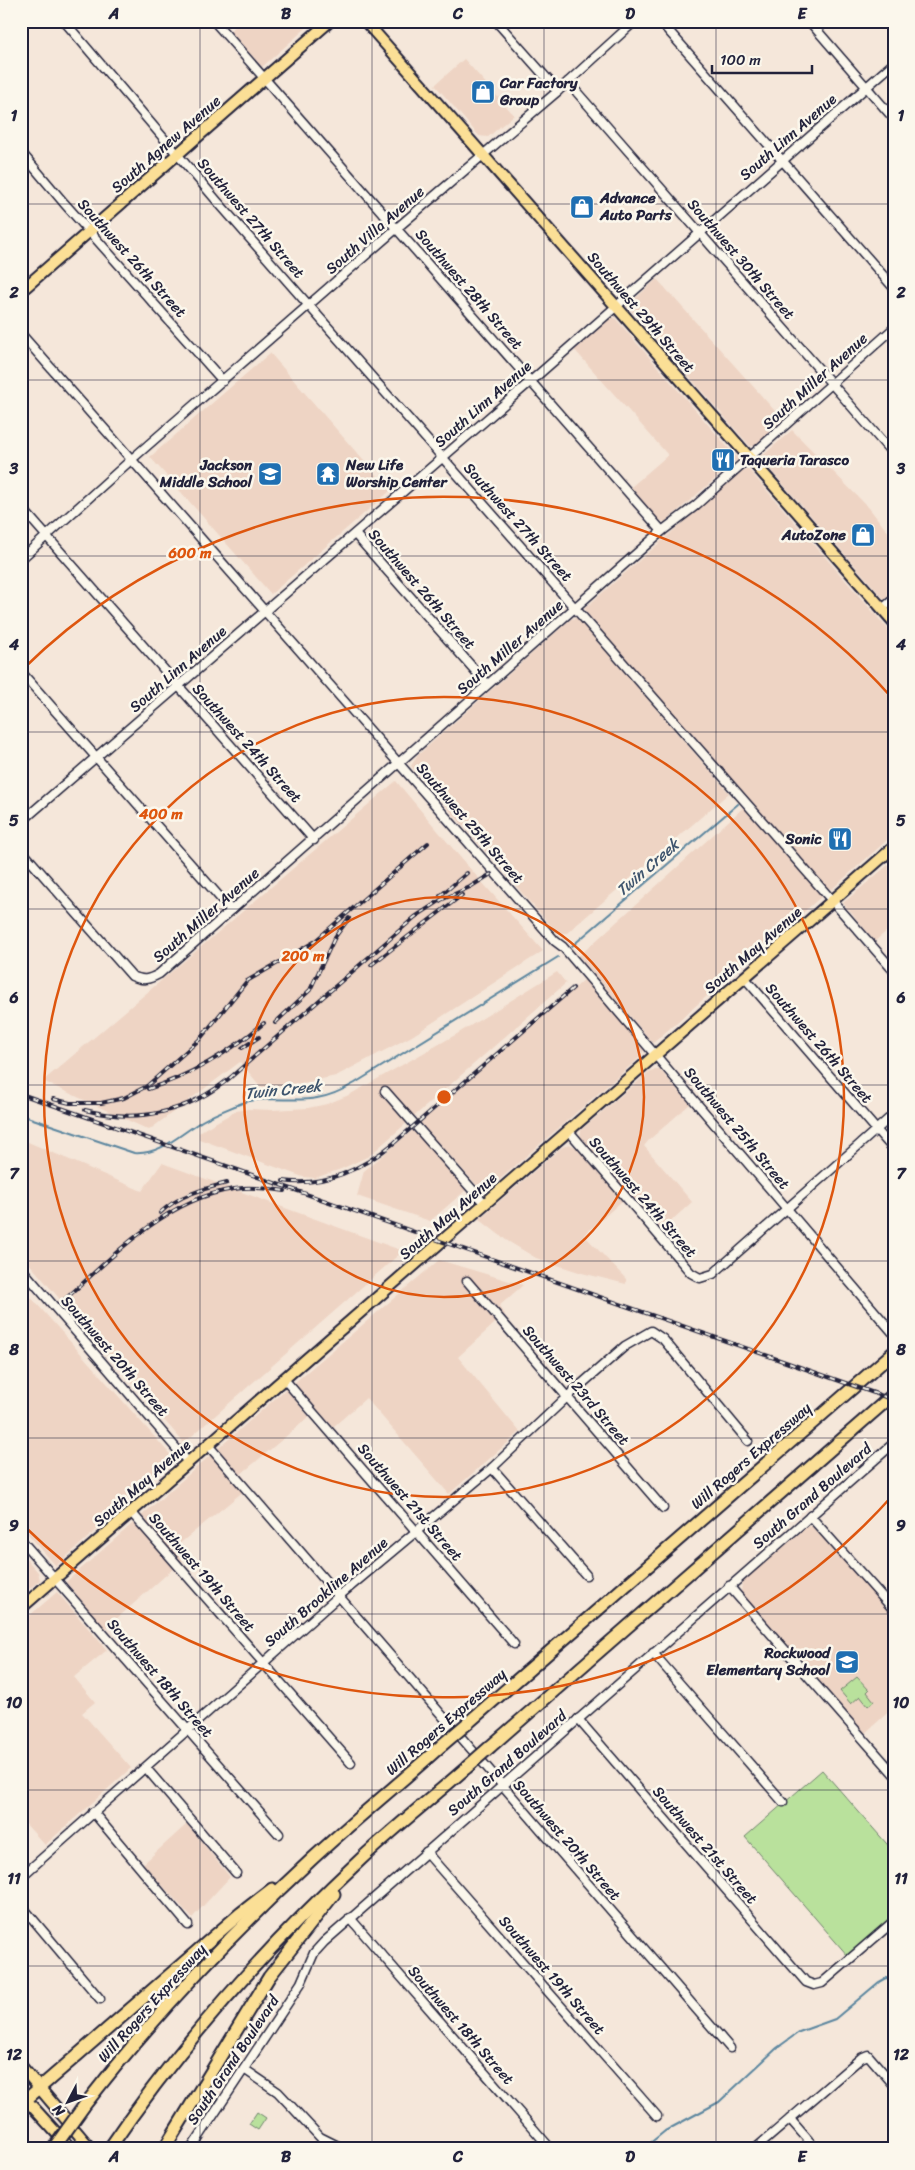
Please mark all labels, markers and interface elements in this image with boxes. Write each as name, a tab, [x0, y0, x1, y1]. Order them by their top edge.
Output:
text: A	[108, 0, 119, 28]
text: B	[281, 0, 292, 28]
text: C	[452, 0, 464, 28]
text: D	[625, 0, 635, 28]
text: E	[798, 0, 808, 28]
scale bar	[712, 42, 812, 74]
text: 100 m	[720, 47, 761, 73]
place label: Car Factory Group	[499, 70, 579, 113]
shop icon: Car Factory Group	[470, 79, 496, 105]
street label: South Linn Avenue	[733, 87, 843, 187]
street label: South Agnew Avenue	[105, 88, 227, 199]
text: 1	[11, 101, 18, 130]
text: 1	[898, 101, 905, 130]
street label: Southwest 27th Street	[191, 152, 311, 285]
street label: South Villa Avenue	[319, 179, 431, 281]
place label: Advance Auto Parts	[599, 185, 673, 228]
street label: Southwest 26th Street	[71, 192, 193, 324]
street label: Southwest 30th Street	[681, 192, 802, 326]
shop icon: Advance Auto Parts	[569, 194, 595, 220]
street label: Southwest 28th Street	[409, 222, 530, 356]
street label: Southwest 29th Street	[581, 245, 702, 379]
text: 2	[8, 278, 19, 307]
text: 2	[895, 278, 906, 307]
street label: South Miller Avenue	[756, 326, 874, 436]
street label: South Linn Avenue	[428, 354, 538, 454]
restaurant icon: Taqueria Tarasco	[710, 447, 736, 473]
place label: Taqueria Tarasco	[740, 447, 849, 473]
place label: Jackson Middle School	[159, 452, 253, 495]
place label: New Life Worship Center	[345, 452, 448, 495]
text: 3	[9, 454, 19, 483]
text: 3	[896, 454, 906, 483]
street label: Southwest 27th Street	[457, 456, 579, 588]
school or university icon: Jackson Middle School	[257, 461, 283, 487]
temple icon: New Life Worship Center	[315, 461, 341, 487]
place label: AutoZone	[781, 522, 846, 548]
shop icon: AutoZone	[850, 522, 876, 548]
street label: Southwest 26th Street	[362, 523, 482, 656]
text: 600 m	[168, 540, 212, 566]
street label: South Miller Avenue	[451, 593, 570, 701]
street label: South Linn Avenue	[123, 619, 233, 719]
text: 4	[8, 630, 19, 659]
text: 4	[895, 630, 906, 659]
street label: Southwest 24th Street	[186, 677, 309, 809]
street label: Southwest 25th Street	[410, 756, 531, 890]
text: 400 m	[138, 801, 183, 827]
text: 5	[9, 806, 19, 835]
text: 5	[896, 806, 906, 835]
place label: Sonic	[784, 826, 822, 852]
restaurant icon: Sonic	[827, 826, 853, 852]
water label: Twin Creek	[609, 830, 688, 903]
street label: South Miller Avenue	[147, 861, 266, 969]
street label: South May Avenue	[698, 900, 808, 1000]
text: 200 m	[280, 943, 325, 969]
street label: Southwest 26th Street	[759, 977, 879, 1110]
text: 6	[8, 983, 19, 1012]
text: 6	[895, 983, 906, 1012]
street label: Southwest 25th Street	[677, 1061, 797, 1196]
water label: Twin Creek	[243, 1071, 325, 1108]
centre of rings	[435, 1088, 453, 1106]
street label: Southwest 24th Street	[583, 1130, 704, 1264]
text: 7	[9, 1159, 20, 1188]
text: 7	[896, 1159, 907, 1188]
street label: South May Avenue	[393, 1166, 503, 1266]
street label: Southwest 20th Street	[55, 1289, 176, 1423]
street label: Southwest 23rd Street	[516, 1319, 636, 1452]
text: 8	[8, 1335, 19, 1364]
text: 8	[895, 1335, 906, 1364]
street label: Will Rogers Expressway	[685, 1396, 818, 1516]
street label: South May Avenue	[87, 1433, 197, 1533]
street label: South Grand Boulevard	[746, 1436, 879, 1556]
street label: Southwest 21st Street	[351, 1437, 469, 1568]
street label: Southwest 19th Street	[142, 1506, 262, 1638]
text: 9	[9, 1511, 19, 1540]
text: 9	[896, 1511, 906, 1540]
street label: South Brookline Avenue	[258, 1530, 394, 1654]
street label: Southwest 18th Street	[100, 1612, 220, 1744]
place label: Rockwood Elementary School	[706, 1640, 832, 1683]
school or university icon: Rockwood Elementary School	[834, 1649, 860, 1675]
street label: Will Rogers Expressway	[380, 1662, 513, 1782]
text: 10	[6, 1688, 22, 1717]
text: 10	[893, 1688, 909, 1717]
street label: South Grand Boulevard	[441, 1703, 574, 1823]
street label: Southwest 20th Street	[507, 1773, 628, 1907]
street label: Southwest 21st Street	[646, 1780, 764, 1911]
text: 11	[7, 1864, 21, 1893]
text: 11	[894, 1864, 908, 1893]
street label: Southwest 19th Street	[492, 1909, 612, 2041]
street label: Will Rogers Expressway	[91, 1937, 213, 2069]
street label: Southwest 18th Street	[401, 1959, 521, 2091]
street label: South Grand Boulevard	[180, 1989, 287, 2130]
text: 12	[6, 2040, 23, 2069]
text: 12	[893, 2040, 910, 2069]
north arrow	[42, 2078, 92, 2128]
text: N	[46, 2098, 72, 2123]
text: A	[108, 2142, 119, 2170]
text: B	[281, 2142, 292, 2170]
text: C	[452, 2142, 464, 2170]
text: D	[625, 2142, 635, 2170]
text: E	[798, 2142, 808, 2170]

